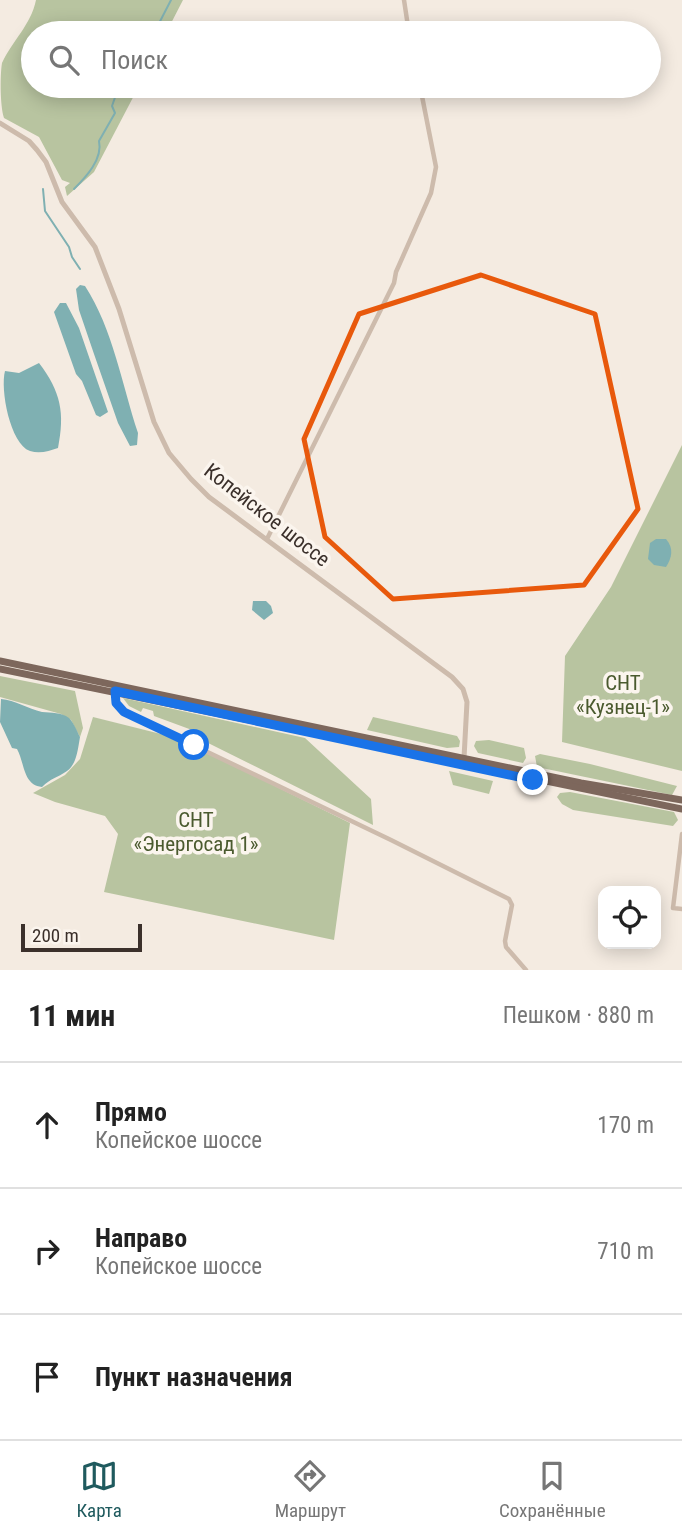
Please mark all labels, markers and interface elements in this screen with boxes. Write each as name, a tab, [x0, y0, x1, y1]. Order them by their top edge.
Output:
search box	[21, 21, 661, 98]
icon: search	[45, 41, 83, 79]
text: Поиск	[101, 45, 168, 75]
street label: Копейское шоссе	[199, 459, 335, 572]
park label: СНТ «Кузнец-1»	[576, 671, 670, 719]
route start	[178, 729, 209, 760]
route end	[517, 764, 548, 795]
park label: СНТ «Энергосад 1»	[133, 808, 259, 856]
map controls	[598, 886, 661, 949]
button: locate	[598, 886, 661, 949]
scale bar	[21, 921, 142, 953]
text: 200 m	[32, 924, 79, 947]
text: 11 мин	[28, 998, 115, 1033]
text: Пешком · 880 m	[503, 1002, 654, 1029]
text: Прямо	[95, 1097, 167, 1127]
icon: ahead	[28, 1106, 66, 1144]
text: 170 m	[597, 1112, 654, 1139]
text: Копейское шоссе	[95, 1127, 262, 1154]
text: Направо	[95, 1223, 187, 1253]
icon: right	[28, 1232, 66, 1270]
text: 710 m	[597, 1238, 654, 1265]
text: Копейское шоссе	[95, 1253, 262, 1280]
icon: arrive	[28, 1358, 66, 1396]
text: Пункт назначения	[95, 1362, 293, 1392]
tab: Карта	[76, 1457, 122, 1522]
tab: Маршрут	[275, 1457, 346, 1522]
tab: Сохранённые	[499, 1457, 606, 1522]

